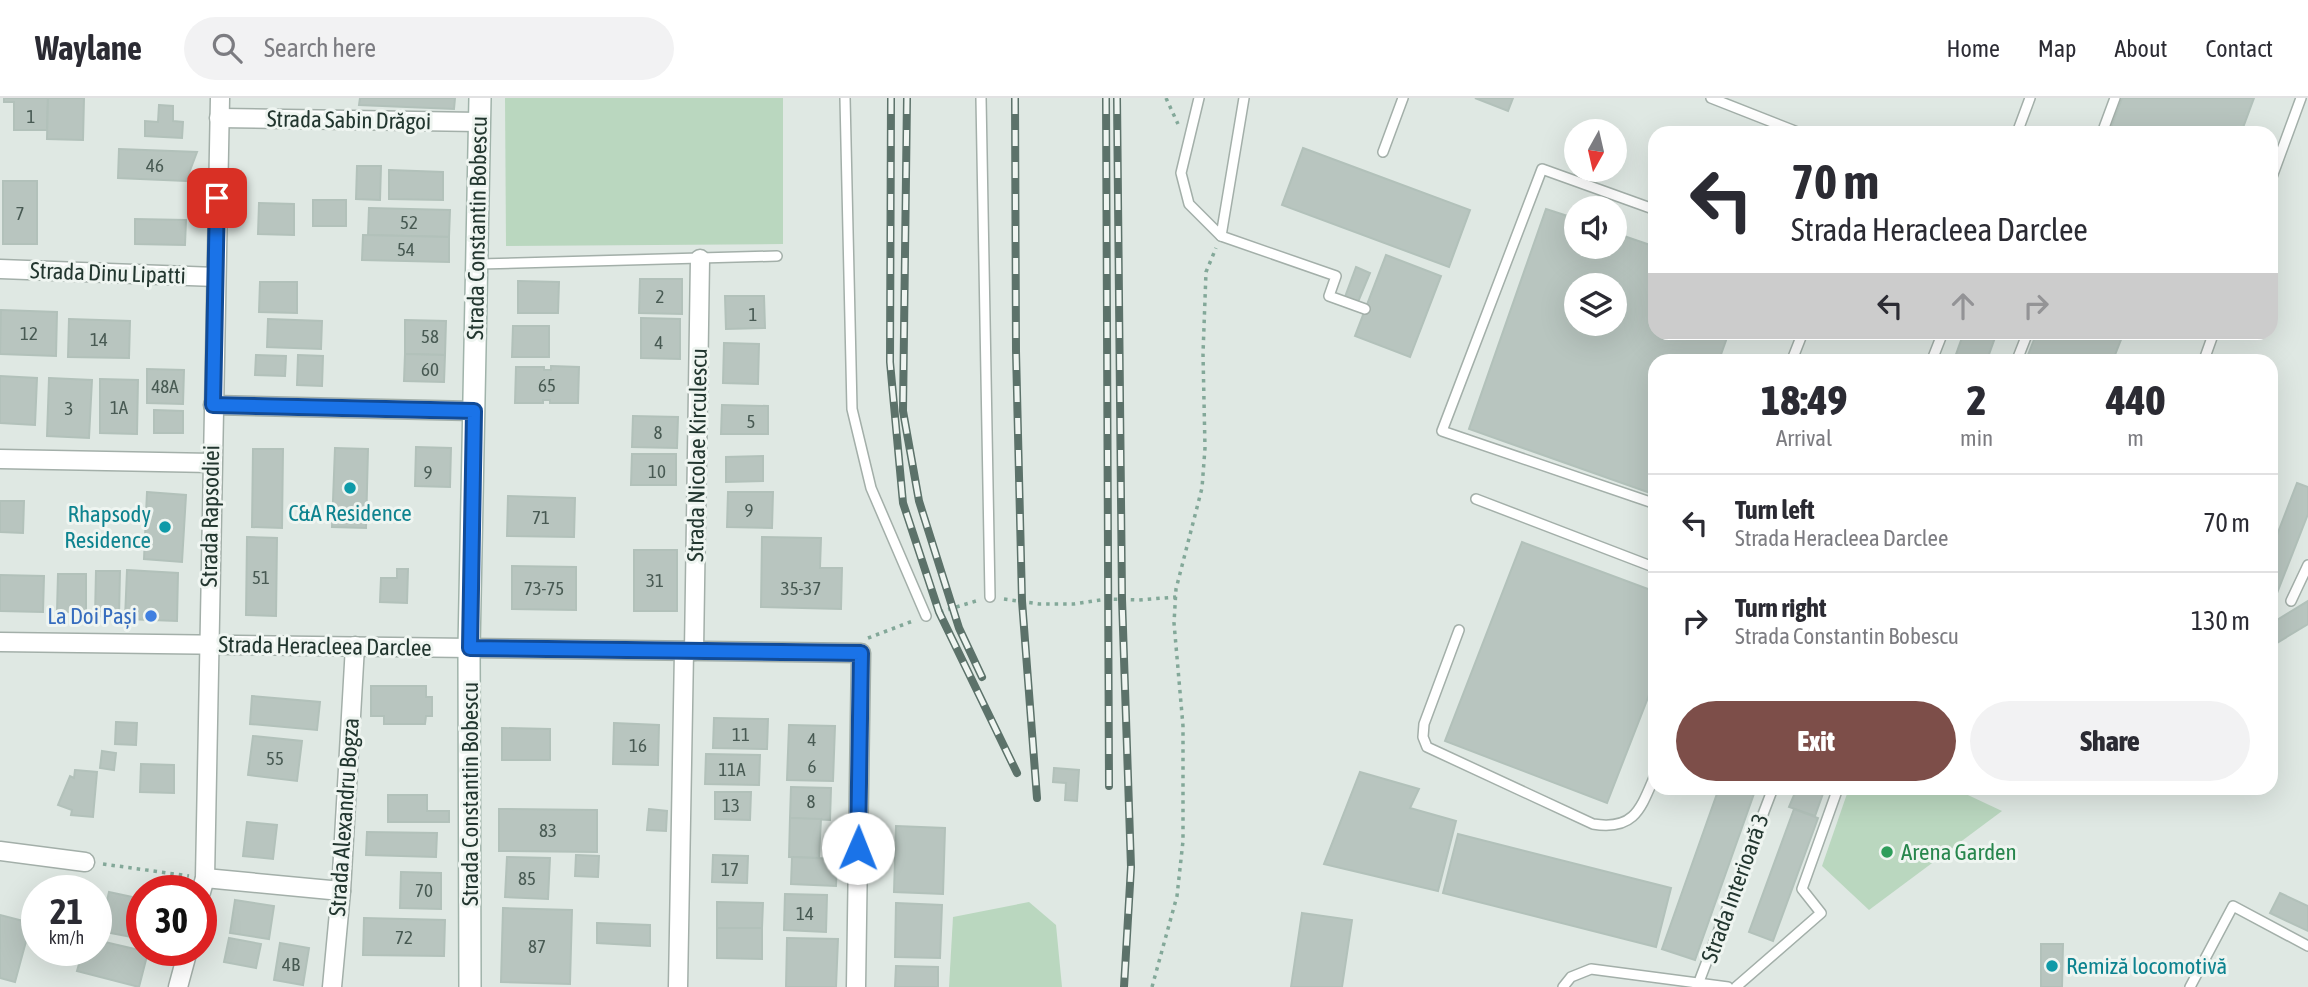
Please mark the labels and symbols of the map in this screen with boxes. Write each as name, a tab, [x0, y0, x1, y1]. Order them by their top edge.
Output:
house number: 1	[27, 105, 35, 127]
street label: Strada Sabin Drăgoi	[267, 106, 431, 134]
street label: Strada Constantin Bobescu	[462, 116, 492, 340]
north arrow	[1564, 119, 1628, 182]
house number: 46	[146, 154, 164, 176]
pin	[187, 168, 247, 228]
house number: 7	[16, 202, 24, 224]
house number: 52	[400, 211, 418, 233]
house number: 54	[397, 238, 415, 260]
street label: Strada Dinu Lipatti	[30, 257, 186, 289]
house number: 2	[656, 285, 664, 307]
house number: 1	[749, 303, 757, 325]
house number: 12	[20, 322, 38, 344]
house number: 58	[421, 325, 439, 347]
house number: 14	[90, 328, 108, 350]
house number: 4	[655, 331, 664, 353]
street label: Strada Nicolae Kirculescu	[682, 348, 712, 562]
house number: 60	[421, 358, 439, 380]
house number: 65	[538, 374, 556, 396]
house number: 48A	[151, 375, 179, 397]
house number: 1A	[110, 396, 129, 418]
house number: 3	[65, 397, 73, 419]
house number: 5	[747, 410, 755, 432]
house number: 8	[654, 421, 663, 443]
street label: Strada Rapsodiei	[196, 445, 224, 587]
house number: 10	[648, 460, 666, 482]
house number: 9	[424, 461, 433, 483]
marker: C&A Residence	[342, 480, 358, 496]
house number: 9	[745, 499, 754, 521]
place label: C&A Residence	[288, 500, 412, 526]
place label: Rhapsody Residence	[64, 501, 151, 553]
house number: 71	[532, 506, 550, 528]
marker: Rhapsody Residence	[157, 519, 173, 535]
house number: 51	[252, 566, 270, 588]
house number: 31	[646, 569, 664, 591]
house number: 73-75	[524, 577, 564, 599]
house number: 35-37	[781, 577, 821, 599]
place label: La Doi Pași	[47, 603, 137, 629]
marker: La Doi Pași	[143, 608, 159, 624]
street label: Strada Heracleea Darclee	[218, 631, 432, 661]
street label: Strada Constantin Bobescu	[457, 682, 483, 906]
street label: Strada Alexandru Bogza	[324, 717, 364, 917]
house number: 11	[732, 723, 750, 745]
house number: 4	[808, 728, 817, 750]
house number: 16	[629, 734, 647, 756]
house number: 55	[266, 747, 284, 769]
house number: 6	[808, 755, 817, 777]
house number: 11A	[718, 758, 746, 780]
house number: 8	[807, 790, 816, 812]
house number: 13	[722, 794, 740, 816]
street label: Strada Interioară 3	[1696, 810, 1774, 966]
position arrow	[821, 811, 895, 885]
house number: 83	[539, 819, 557, 841]
place label: Arena Garden	[1901, 839, 2017, 865]
marker: Arena Garden	[1879, 844, 1895, 860]
house number: 17	[721, 858, 739, 880]
house number: 85	[518, 867, 536, 889]
speed limit sign: 30	[126, 875, 217, 966]
house number: 70	[415, 879, 433, 901]
house number: 14	[796, 902, 814, 924]
house number: 72	[395, 926, 413, 948]
house number: 87	[528, 935, 546, 957]
house number: 4B	[282, 953, 300, 975]
place label: Remiză locomotivă	[2066, 953, 2227, 979]
marker: Remiză locomotivă	[2044, 958, 2060, 974]

